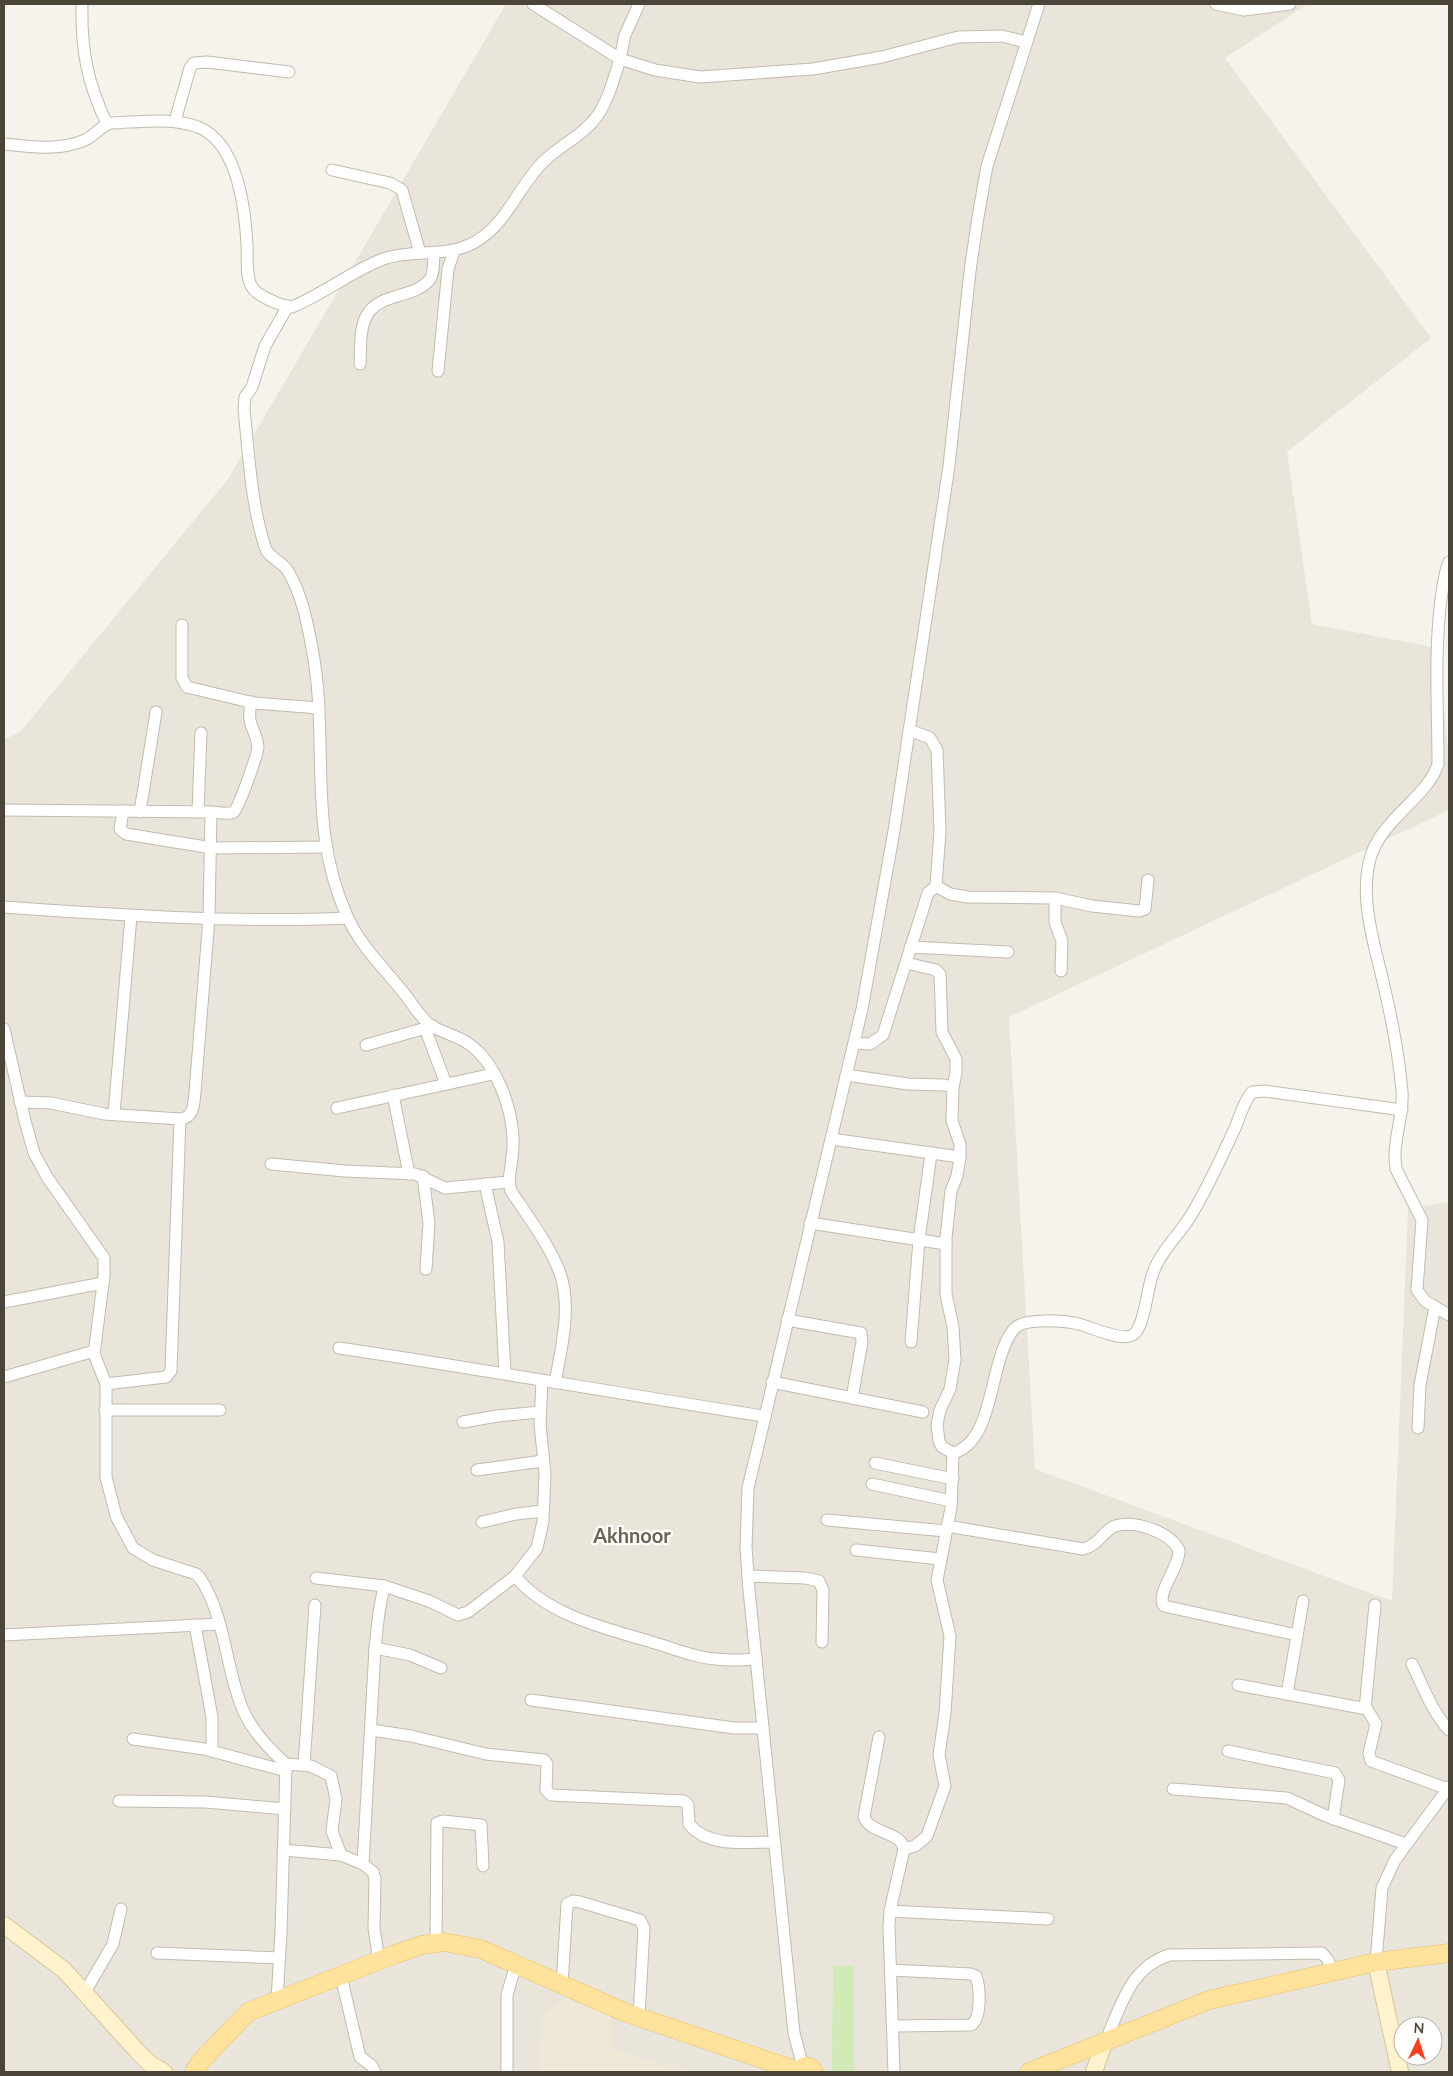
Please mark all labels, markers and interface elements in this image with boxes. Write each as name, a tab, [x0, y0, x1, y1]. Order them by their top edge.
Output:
district label: Akhnoor	[592, 1523, 671, 1547]
north arrow	[1393, 2016, 1443, 2066]
text: N	[1413, 2019, 1425, 2036]

